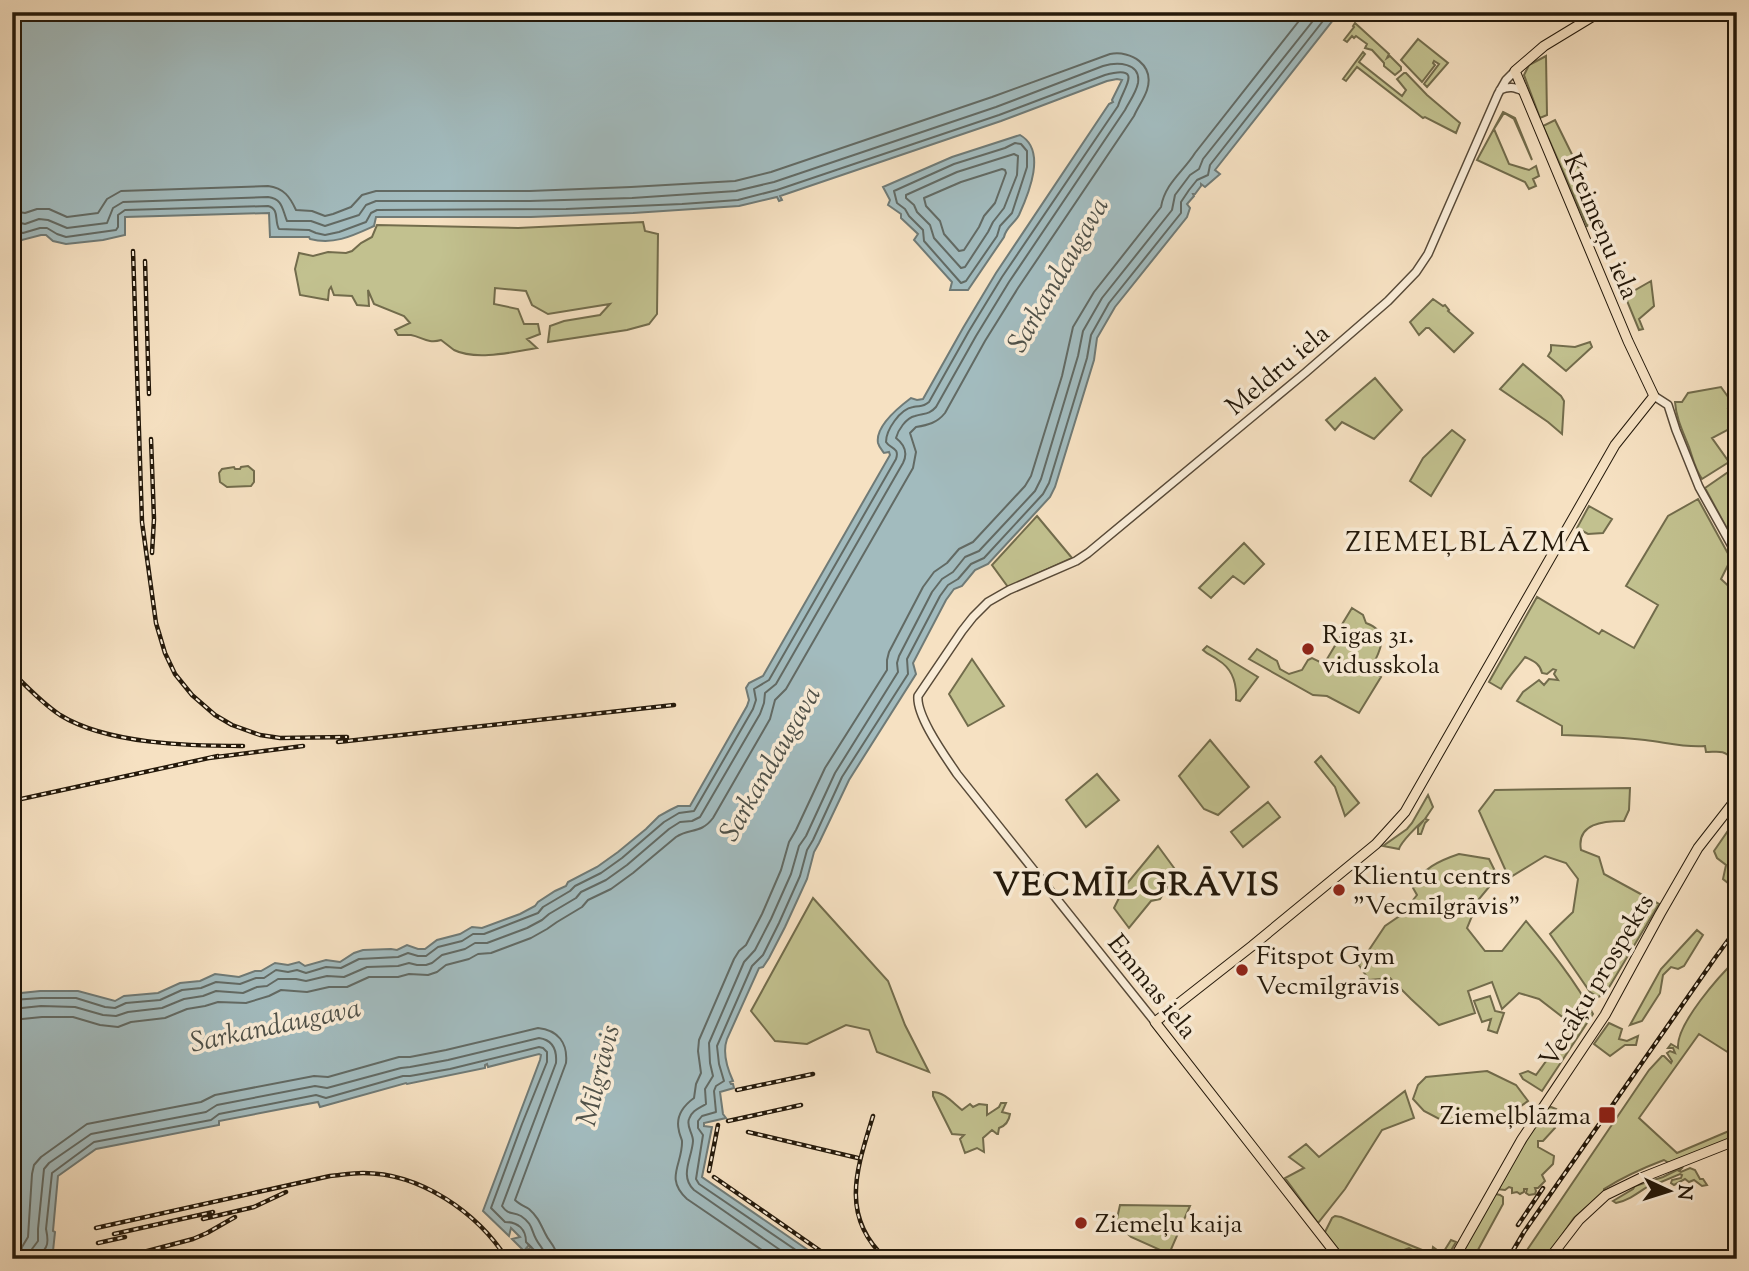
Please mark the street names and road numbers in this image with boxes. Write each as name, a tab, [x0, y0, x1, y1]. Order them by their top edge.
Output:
street label: Kreimeņu iela	[1552, 148, 1647, 306]
street label: Meldru iela	[1219, 316, 1339, 425]
street label: Vecāķu prospekts	[1532, 888, 1665, 1075]
street label: Emmas iela	[1097, 927, 1205, 1048]

